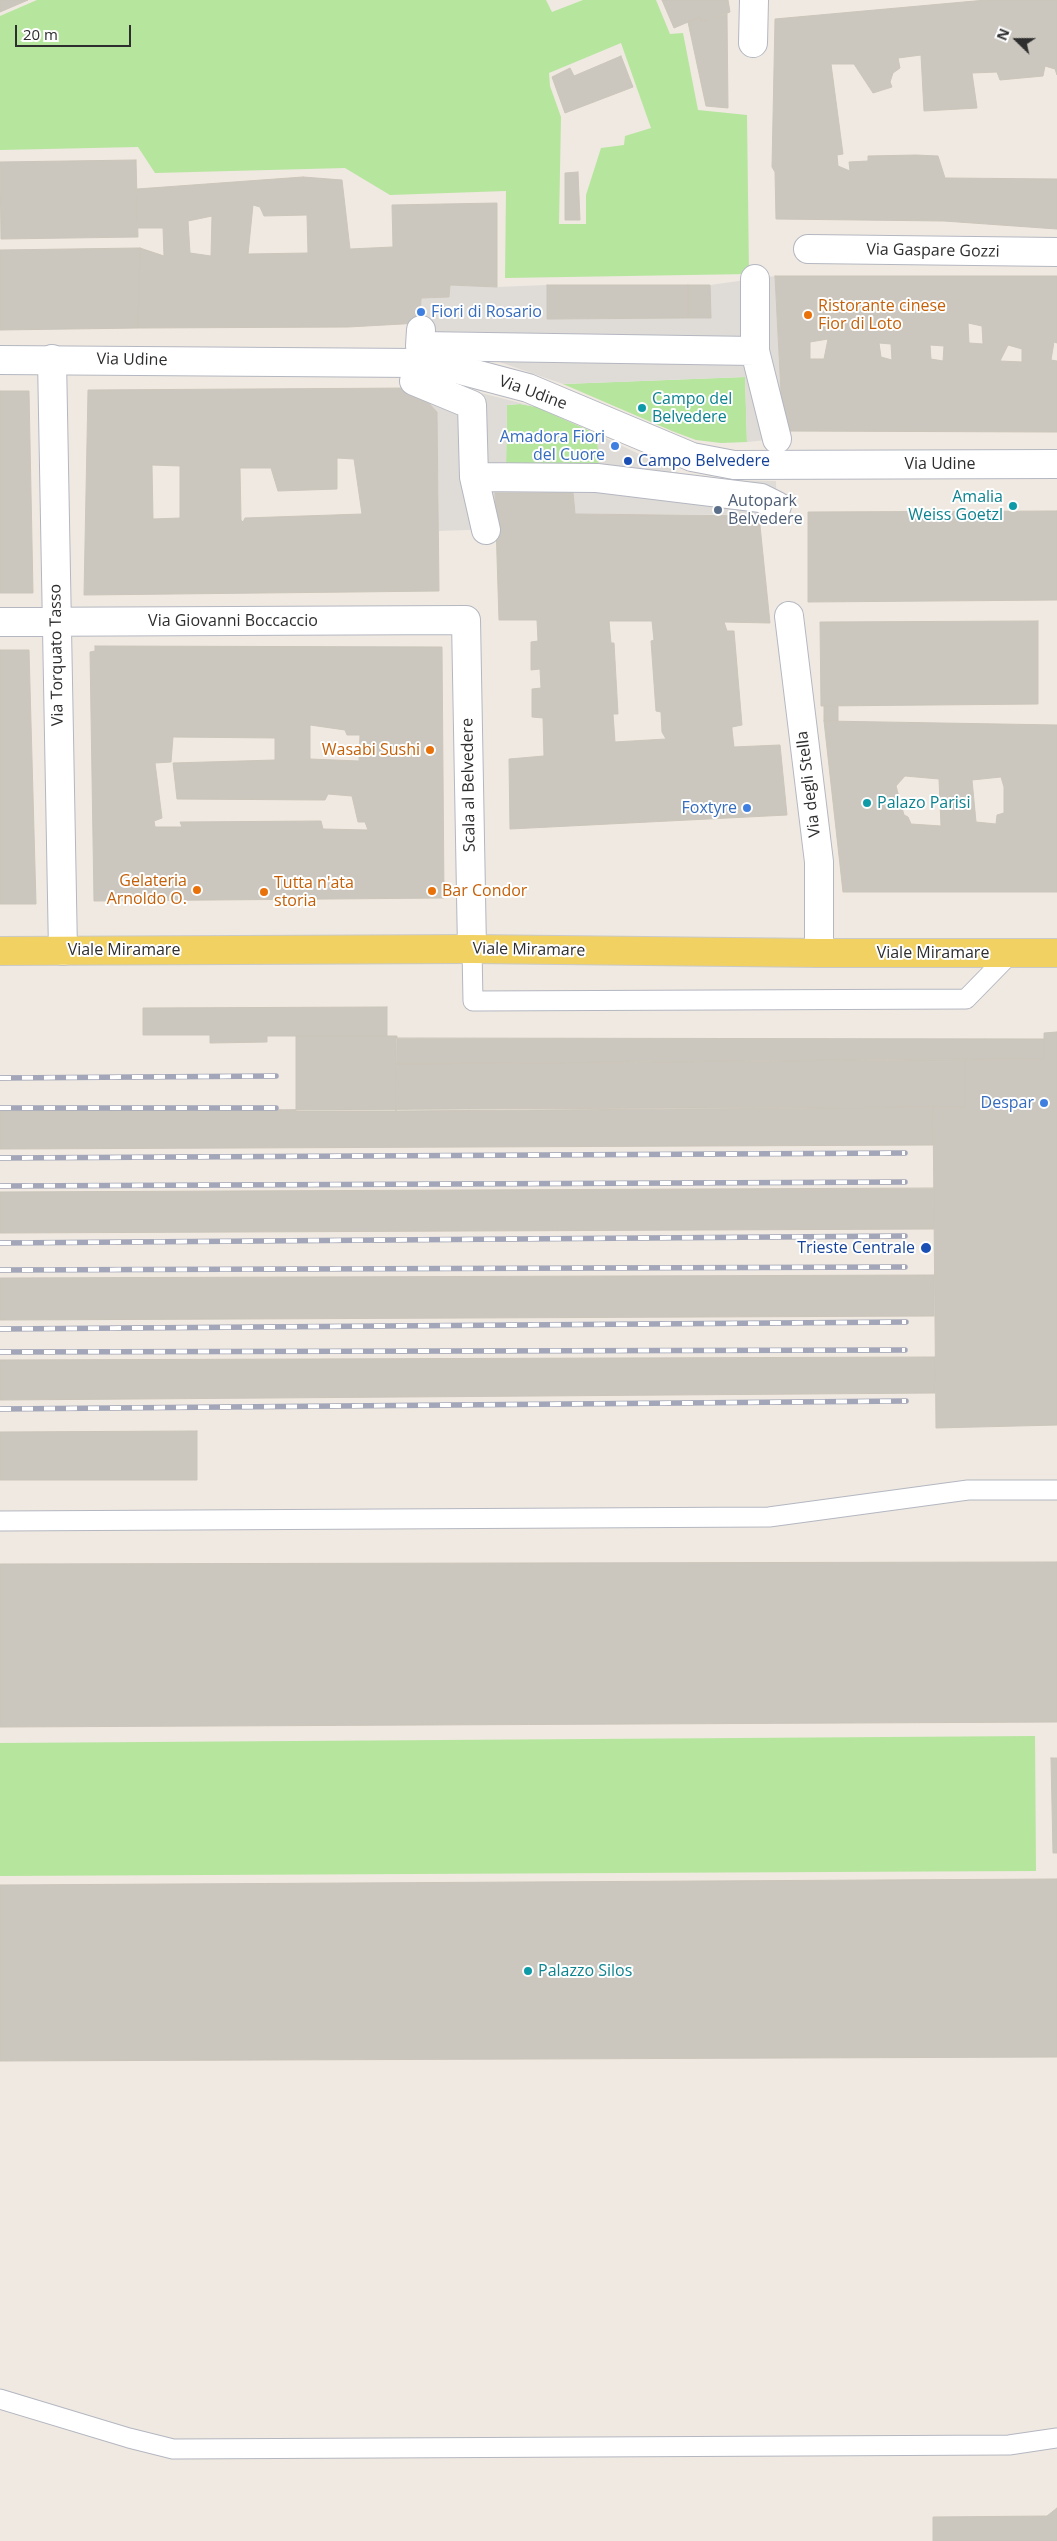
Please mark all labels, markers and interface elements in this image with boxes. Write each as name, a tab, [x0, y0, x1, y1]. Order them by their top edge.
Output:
scale bar	[18, 15, 134, 47]
north arrow	[992, 15, 1042, 65]
text: 20 m	[23, 24, 58, 44]
text: N	[992, 25, 1014, 43]
street label: Via Gaspare Gozzi	[866, 240, 1000, 262]
place label: Ristorante cinese Fior di Loto	[818, 296, 946, 334]
place label: Fiori di Rosario	[431, 302, 542, 322]
marker: Fiori di Rosario	[415, 306, 427, 318]
marker: Ristorante cinese Fior di Loto	[802, 309, 814, 321]
street label: Via Udine	[96, 350, 168, 370]
street label: Via Udine	[496, 372, 570, 414]
place label: Campo del Belvedere	[652, 389, 732, 427]
marker: Campo del Belvedere	[636, 402, 648, 414]
place label: Amadora Fiori del Cuore	[500, 427, 605, 465]
marker: Amadora Fiori del Cuore	[609, 440, 621, 452]
place label: Campo Belvedere	[638, 451, 770, 471]
street label: Via Udine	[905, 454, 975, 474]
marker: Campo Belvedere	[622, 455, 634, 467]
place label: Amalia Weiss Goetzl	[908, 487, 1003, 525]
place label: Autopark Belvedere	[728, 491, 803, 529]
marker: Amalia Weiss Goetzl	[1007, 500, 1019, 512]
marker: Autopark Belvedere	[712, 504, 724, 516]
street label: Via Torquato Tasso	[46, 584, 68, 726]
street label: Via Giovanni Boccaccio	[148, 611, 318, 631]
street label: Scala al Belvedere	[458, 718, 480, 852]
street label: Via degli Stella	[793, 730, 825, 838]
place label: Wasabi Sushi	[322, 740, 420, 760]
marker: Wasabi Sushi	[424, 744, 436, 756]
place label: Palazo Parisi	[877, 793, 970, 813]
marker: Palazo Parisi	[861, 797, 873, 809]
place label: Foxtyre	[682, 798, 737, 818]
marker: Foxtyre	[741, 802, 753, 814]
place label: Gelateria Arnoldo O.	[107, 871, 187, 909]
place label: Tutta n'ata storia	[274, 873, 354, 911]
place label: Bar Condor	[442, 881, 527, 901]
marker: Gelateria Arnoldo O.	[191, 884, 203, 896]
marker: Bar Condor	[426, 885, 438, 897]
marker: Tutta n'ata storia	[258, 886, 270, 898]
street label: Viale Miramare	[472, 939, 586, 961]
street label: Viale Miramare	[68, 940, 180, 960]
street label: Viale Miramare	[877, 943, 989, 963]
place label: Despar	[981, 1093, 1034, 1113]
marker: Despar	[1038, 1097, 1050, 1109]
place label: Trieste Centrale	[797, 1238, 915, 1258]
marker: Trieste Centrale	[919, 1241, 933, 1255]
place label: Palazzo Silos	[538, 1961, 632, 1981]
marker: Palazzo Silos	[522, 1965, 534, 1977]

